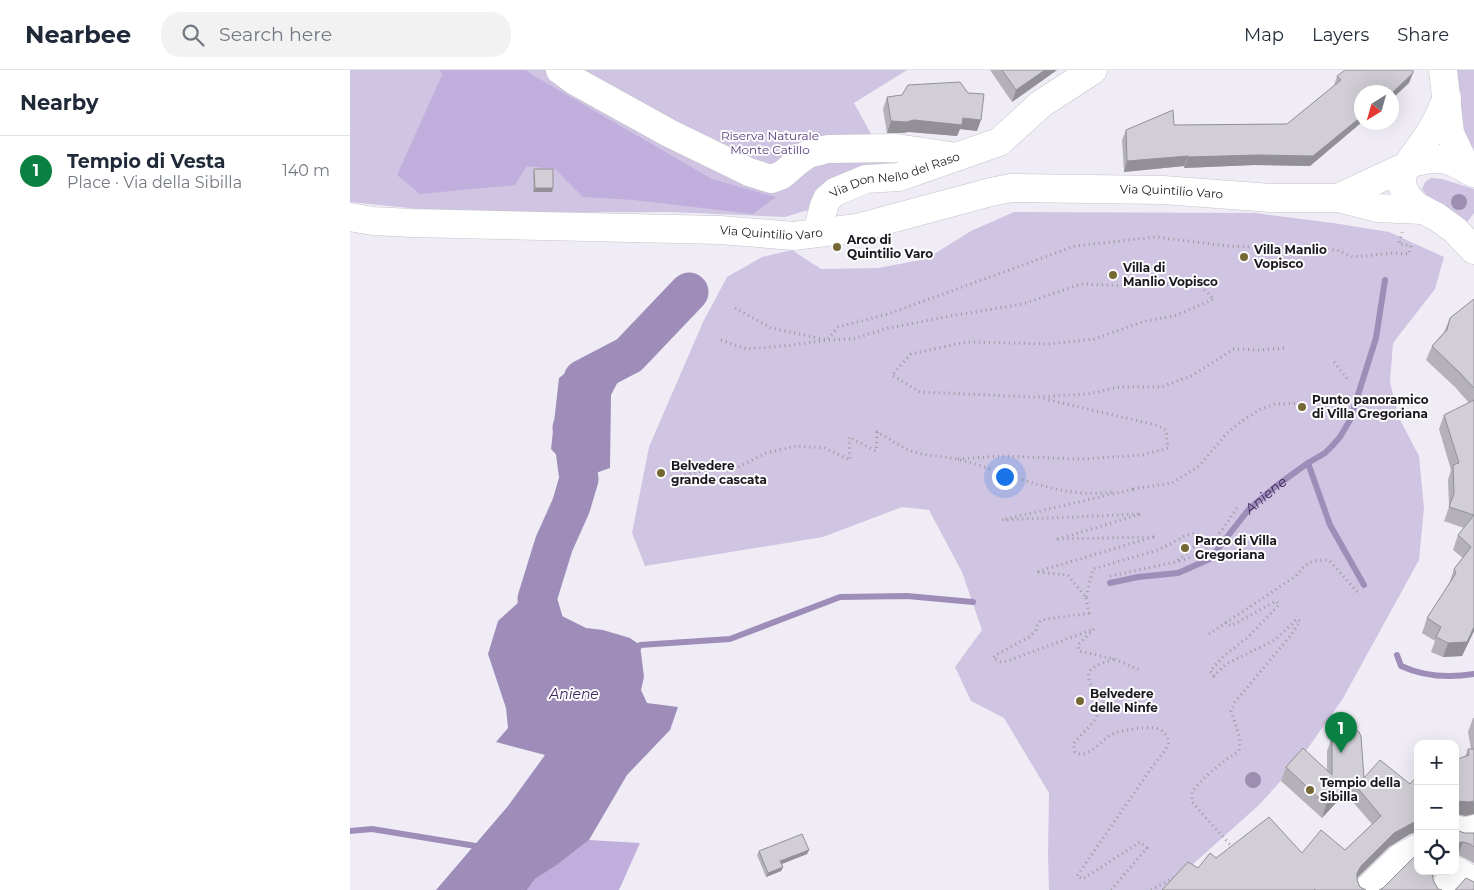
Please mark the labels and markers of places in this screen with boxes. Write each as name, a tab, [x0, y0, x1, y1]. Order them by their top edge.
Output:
place label: Arco di Quintilio Varo	[846, 232, 933, 261]
marker: Arco di Quintilio Varo	[831, 241, 843, 253]
place label: Villa Manlio Vopisco	[1253, 242, 1327, 271]
marker: Villa Manlio Vopisco	[1238, 251, 1250, 263]
place label: Villa di Manlio Vopisco	[1122, 260, 1218, 289]
marker: Villa di Manlio Vopisco	[1107, 269, 1119, 281]
place label: Punto panoramico di Villa Gregoriana	[1312, 392, 1429, 421]
marker: Punto panoramico di Villa Gregoriana	[1296, 401, 1308, 413]
place label: Belvedere grande cascata	[671, 458, 767, 487]
marker: Belvedere grande cascata	[655, 467, 667, 479]
place label: Parco di Villa Gregoriana	[1195, 533, 1277, 562]
marker: Parco di Villa Gregoriana	[1179, 542, 1191, 554]
place label: Belvedere delle Ninfe	[1090, 686, 1158, 715]
marker: Belvedere delle Ninfe	[1074, 695, 1086, 707]
pin: 1	[1325, 712, 1357, 753]
place label: Tempio della Sibilla	[1320, 775, 1401, 804]
marker: Tempio della Sibilla	[1304, 784, 1316, 796]

